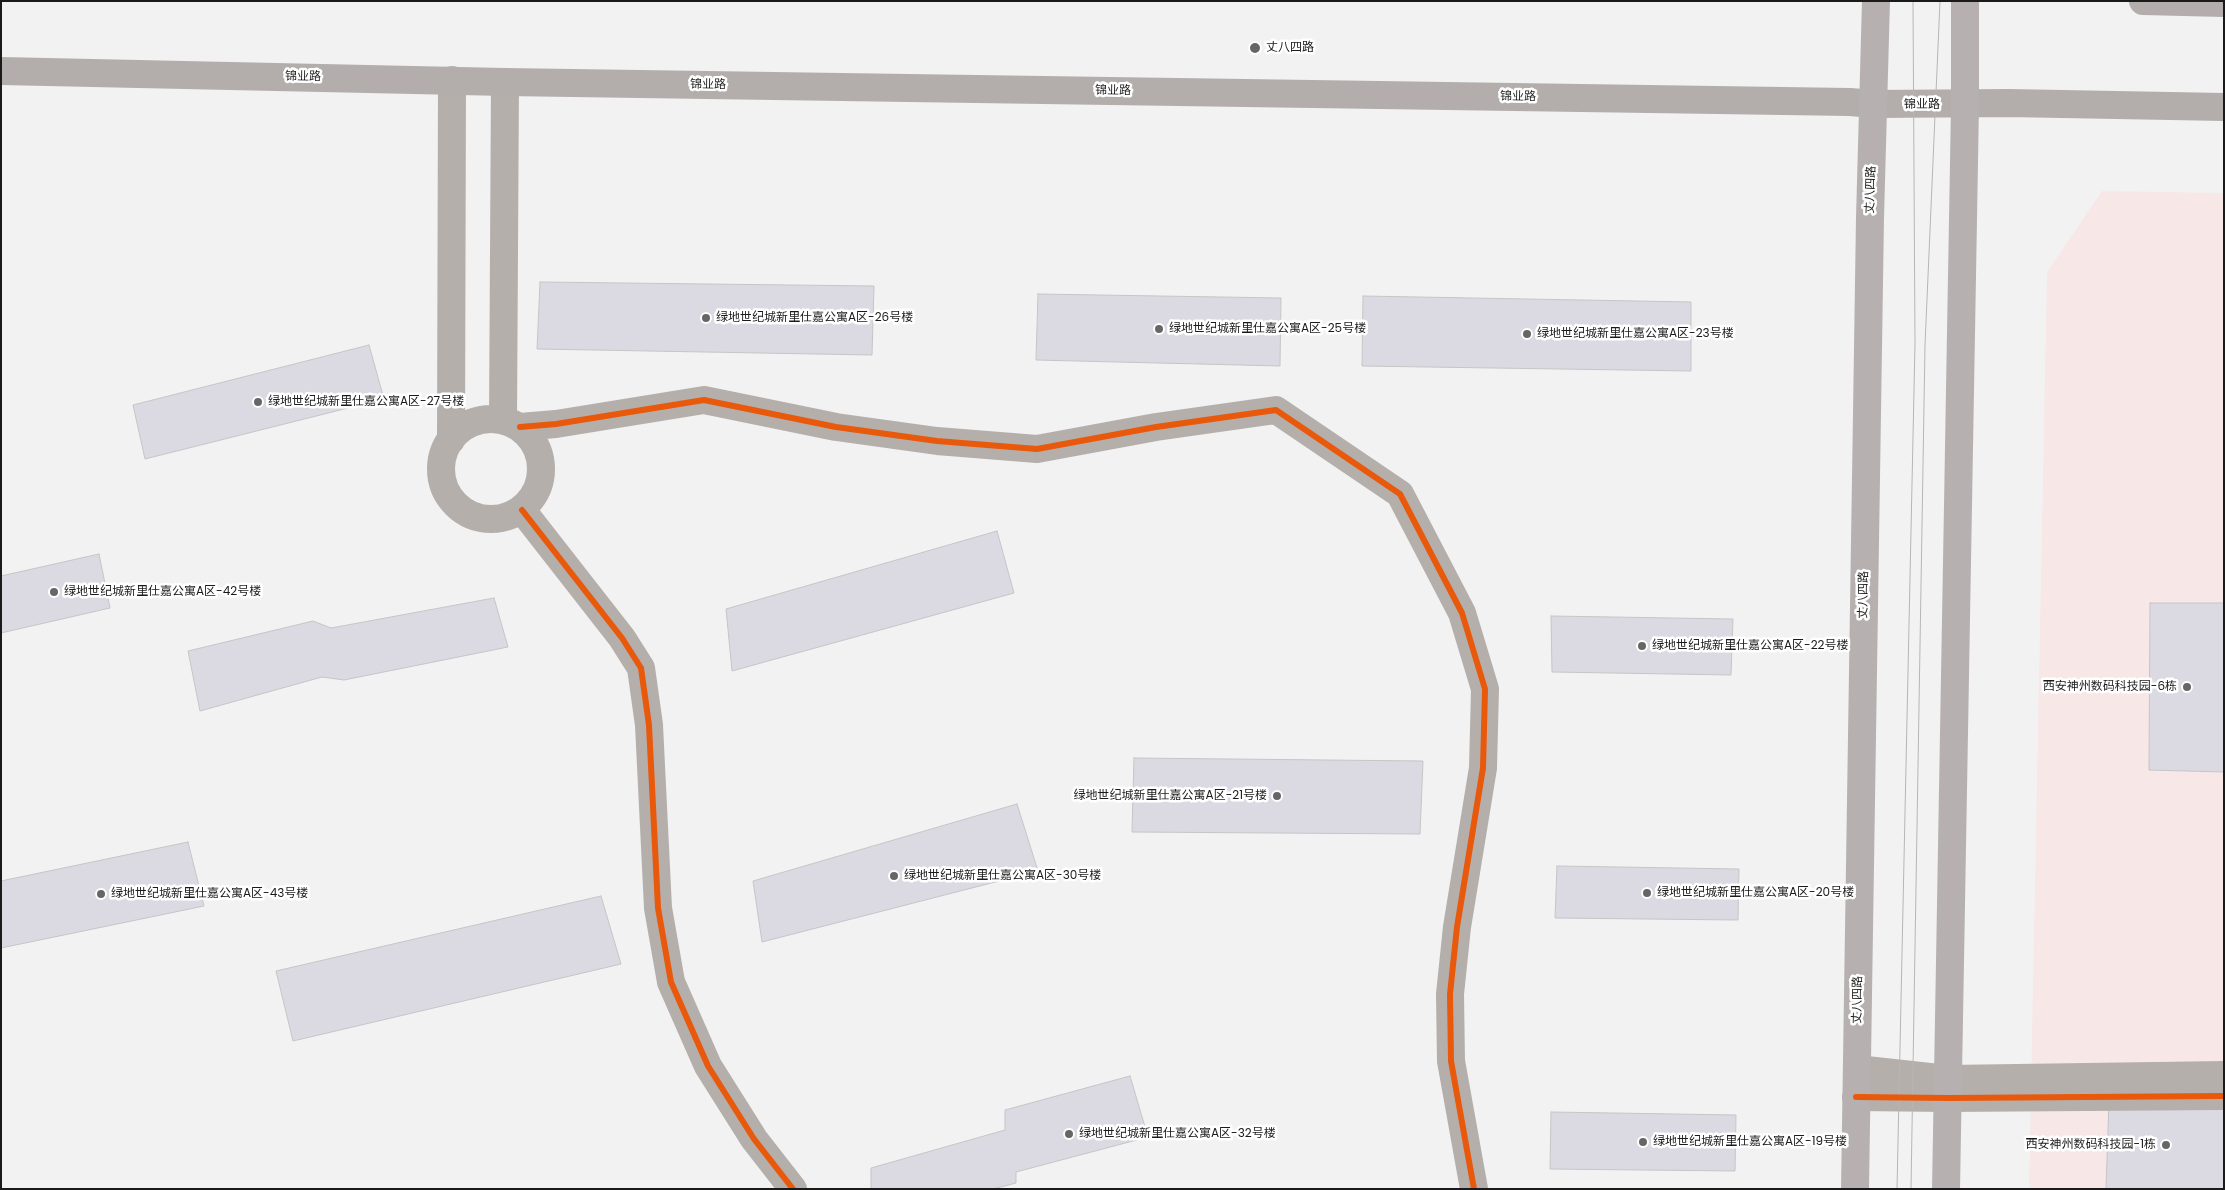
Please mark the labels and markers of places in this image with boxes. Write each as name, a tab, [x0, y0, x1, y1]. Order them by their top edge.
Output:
marker: 丈八四路	[1248, 41, 1262, 55]
place label: 丈八四路	[1266, 41, 1314, 55]
place label: 绿地世纪城新里仕嘉公寓A区-26号楼	[716, 311, 913, 325]
marker: 绿地世纪城新里仕嘉公寓A区-26号楼	[700, 312, 712, 324]
place label: 绿地世纪城新里仕嘉公寓A区-25号楼	[1169, 322, 1366, 336]
marker: 绿地世纪城新里仕嘉公寓A区-25号楼	[1153, 323, 1165, 335]
place label: 绿地世纪城新里仕嘉公寓A区-23号楼	[1537, 327, 1734, 341]
marker: 绿地世纪城新里仕嘉公寓A区-23号楼	[1521, 328, 1533, 340]
place label: 绿地世纪城新里仕嘉公寓A区-27号楼	[268, 395, 464, 409]
marker: 绿地世纪城新里仕嘉公寓A区-27号楼	[252, 396, 264, 408]
place label: 绿地世纪城新里仕嘉公寓A区-42号楼	[64, 585, 261, 599]
marker: 绿地世纪城新里仕嘉公寓A区-42号楼	[48, 586, 60, 598]
place label: 绿地世纪城新里仕嘉公寓A区-22号楼	[1652, 639, 1848, 653]
marker: 绿地世纪城新里仕嘉公寓A区-22号楼	[1636, 640, 1648, 652]
place label: 西安神州数码科技园-6栋	[2043, 680, 2177, 694]
marker: 西安神州数码科技园-6栋	[2181, 681, 2193, 693]
place label: 绿地世纪城新里仕嘉公寓A区-21号楼	[1074, 789, 1267, 803]
marker: 绿地世纪城新里仕嘉公寓A区-21号楼	[1271, 790, 1283, 802]
place label: 绿地世纪城新里仕嘉公寓A区-30号楼	[904, 869, 1101, 883]
marker: 绿地世纪城新里仕嘉公寓A区-30号楼	[888, 870, 900, 882]
place label: 绿地世纪城新里仕嘉公寓A区-20号楼	[1657, 886, 1854, 900]
place label: 绿地世纪城新里仕嘉公寓A区-43号楼	[111, 887, 308, 901]
marker: 绿地世纪城新里仕嘉公寓A区-20号楼	[1641, 887, 1653, 899]
marker: 绿地世纪城新里仕嘉公寓A区-43号楼	[95, 888, 107, 900]
place label: 绿地世纪城新里仕嘉公寓A区-32号楼	[1079, 1127, 1276, 1141]
marker: 绿地世纪城新里仕嘉公寓A区-32号楼	[1063, 1128, 1075, 1140]
place label: 绿地世纪城新里仕嘉公寓A区-19号楼	[1653, 1135, 1847, 1149]
marker: 绿地世纪城新里仕嘉公寓A区-19号楼	[1637, 1136, 1649, 1148]
place label: 西安神州数码科技园-1栋	[2026, 1138, 2156, 1152]
marker: 西安神州数码科技园-1栋	[2160, 1139, 2172, 1151]

